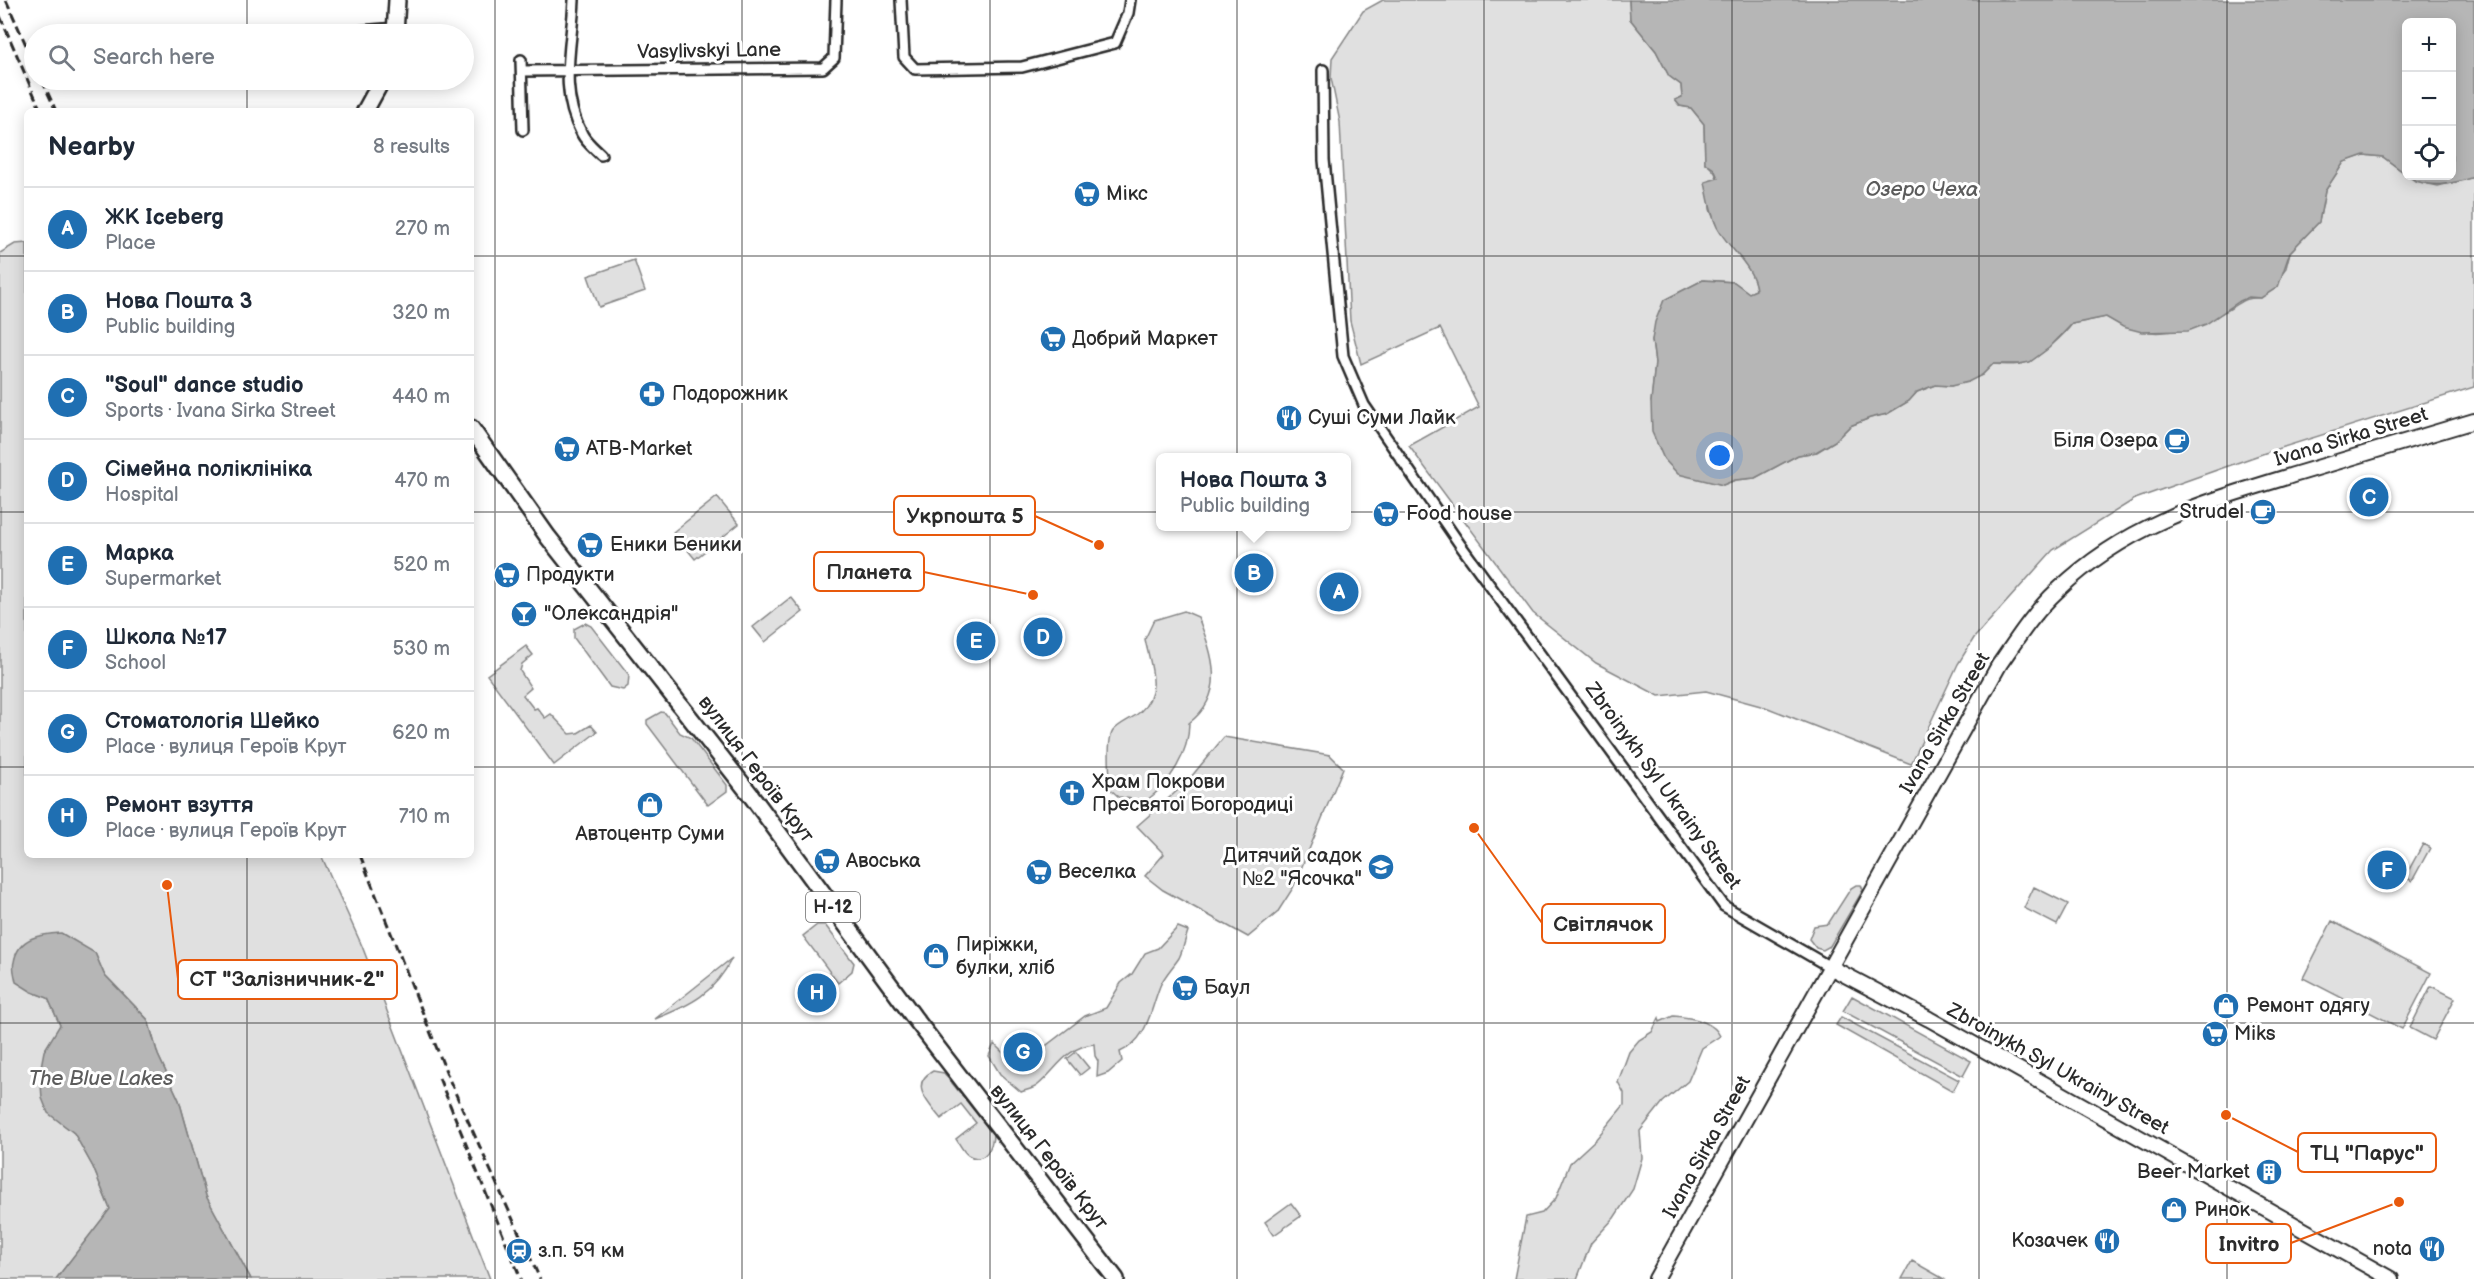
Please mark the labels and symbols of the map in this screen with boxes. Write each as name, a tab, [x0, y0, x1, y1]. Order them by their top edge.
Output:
street label: Vasylivskyi Lane	[637, 38, 781, 64]
water label: Озеро Чеха	[1865, 177, 1979, 202]
supermarket icon: Мікс	[1072, 179, 1102, 209]
place label: Мікс	[1106, 182, 1148, 206]
supermarket icon: Добрий Маркет	[1038, 324, 1068, 354]
place label: Добрий Маркет	[1072, 327, 1218, 351]
pharmacy icon: Подорожник	[637, 379, 667, 409]
place label: Подорожник	[672, 382, 788, 406]
street label: Ivana Sirka Street	[2271, 402, 2431, 472]
restaurant icon: Суші Суми Лайк	[1274, 403, 1304, 433]
place label: Суші Суми Лайк	[1308, 406, 1456, 430]
cafe icon: Біля Озера	[2162, 426, 2192, 456]
place label: Біля Озера	[2053, 429, 2158, 453]
supermarket icon: ATB-Market	[552, 434, 582, 464]
place label: ATB-Market	[586, 437, 692, 461]
your location	[1705, 441, 1734, 470]
pin: C	[2350, 474, 2388, 520]
callout: Укрпошта 5	[894, 496, 1035, 535]
cafe icon: Strudel	[2248, 497, 2278, 527]
supermarket icon: Food house	[1371, 499, 1401, 529]
place label: Strudel	[2180, 500, 2244, 524]
place label: Food house	[1406, 502, 1512, 526]
text: Укрпошта 5	[906, 504, 1024, 529]
supermarket icon: Еники Беники	[575, 530, 605, 560]
place label: Еники Беники	[610, 533, 742, 557]
pin: B	[1234, 550, 1274, 596]
callout: Планета	[814, 552, 924, 591]
supermarket icon: Продукти	[492, 560, 522, 590]
text: Планета	[826, 560, 912, 585]
place label: Продукти	[526, 563, 615, 587]
pin: A	[1320, 570, 1358, 614]
bar icon: "Олександрія"	[509, 599, 539, 629]
place label: "Олександрія"	[544, 602, 679, 626]
pin: D	[1024, 614, 1062, 660]
pin: E	[956, 618, 996, 664]
street label: Ivana Sirka Street	[1895, 648, 1995, 798]
street label: Zbroinykh Syl Ukrainy Street	[1579, 677, 1746, 894]
street label: вулиця Героїв Крут	[693, 691, 819, 848]
place label: Храм Покрови Пресвятої Богородиці	[1092, 770, 1294, 817]
church icon: Храм Покрови Пресвятої Богородиці	[1057, 778, 1087, 808]
shop icon: Автоцентр Суми	[635, 790, 665, 820]
place label: Автоцентр Суми	[574, 822, 725, 846]
place label: Дитячий садок №2 "Ясочка"	[1223, 844, 1362, 891]
supermarket icon: Авоська	[812, 846, 842, 876]
pin: F	[2368, 848, 2406, 892]
place label: Авоська	[845, 849, 921, 873]
school or university icon: Дитячий садок №2 "Ясочка"	[1366, 852, 1396, 882]
supermarket icon: Веселка	[1024, 857, 1054, 887]
place label: Веселка	[1058, 860, 1136, 884]
road number: Н-12	[806, 892, 860, 922]
callout: Світлячок	[1542, 904, 1665, 943]
text: Світлячок	[1553, 912, 1653, 937]
place label: Пиріжки, булки, хліб	[956, 933, 1055, 980]
shop icon: Пиріжки, булки, хліб	[921, 941, 951, 971]
callout: СТ "Залізничник-2"	[178, 960, 397, 999]
text: СТ "Залізничник-2"	[190, 967, 384, 992]
pin: H	[798, 970, 836, 1016]
supermarket icon: Баул	[1170, 973, 1200, 1003]
place label: Баул	[1204, 976, 1250, 1000]
shop icon: Ремонт одягу	[2211, 991, 2241, 1021]
place label: Ремонт одягу	[2246, 994, 2370, 1018]
street label: Zbroinykh Syl Ukrainy Street	[1942, 997, 2173, 1140]
supermarket icon: Miks	[2200, 1019, 2230, 1049]
place label: Miks	[2234, 1022, 2276, 1046]
pin: G	[1004, 1030, 1042, 1074]
water label: The Blue Lakes	[29, 1066, 174, 1091]
street label: Ivana Sirka Street	[1658, 1072, 1756, 1222]
street label: вулиця Героїв Крут	[985, 1080, 1114, 1235]
callout: ТЦ "Парус"	[2298, 1133, 2436, 1172]
text: ТЦ "Парус"	[2310, 1141, 2424, 1166]
building icon: Beer Market	[2254, 1157, 2284, 1187]
place label: Beer Market	[2137, 1160, 2250, 1184]
shop icon: Ринок	[2159, 1195, 2189, 1225]
place label: Ринок	[2194, 1198, 2251, 1222]
callout: Invitro	[2206, 1224, 2291, 1263]
restaurant icon: Козачек	[2092, 1226, 2122, 1256]
place label: Козачек	[2011, 1229, 2088, 1253]
text: Invitro	[2219, 1232, 2279, 1257]
restaurant icon: nota	[2417, 1234, 2447, 1264]
station icon: з.п. 59 км	[504, 1236, 534, 1266]
place label: nota	[2373, 1237, 2412, 1261]
place label: з.п. 59 км	[538, 1239, 625, 1263]

